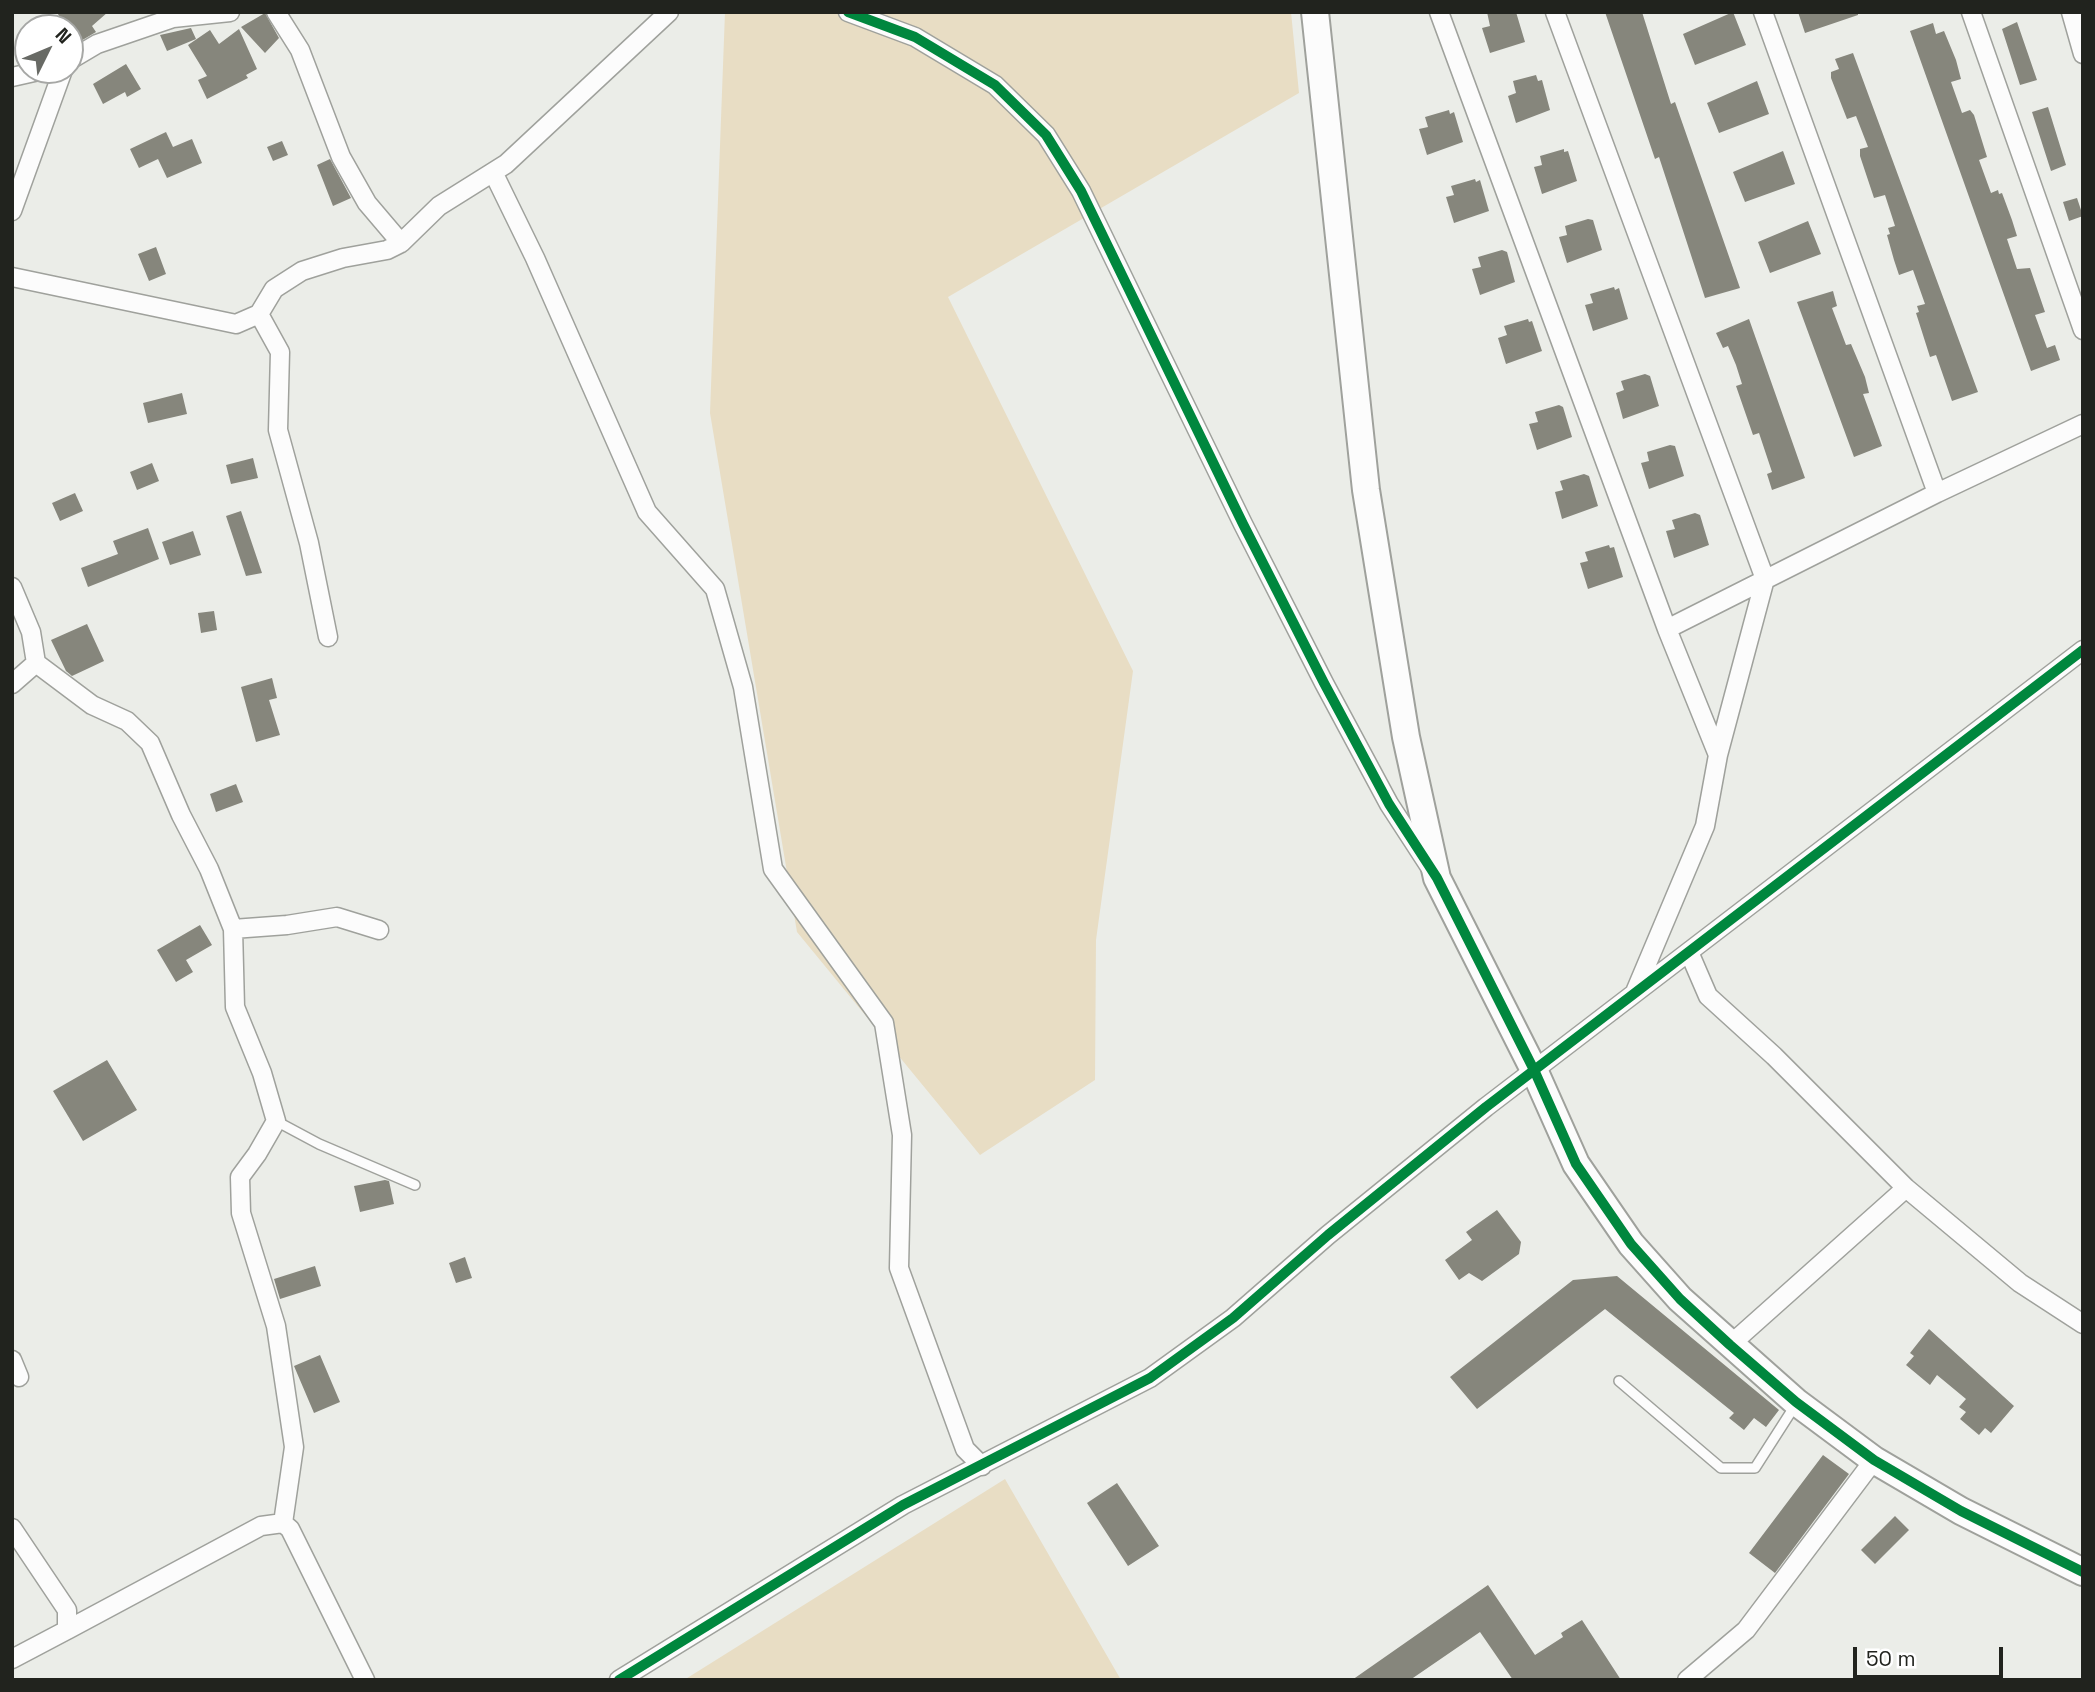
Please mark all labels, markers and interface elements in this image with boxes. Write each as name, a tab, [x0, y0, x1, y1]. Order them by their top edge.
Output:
north arrow	[14, 14, 84, 84]
text: N	[50, 23, 77, 49]
scale bar	[1857, 1632, 2008, 1676]
text: 50 m	[1866, 1645, 1916, 1672]

